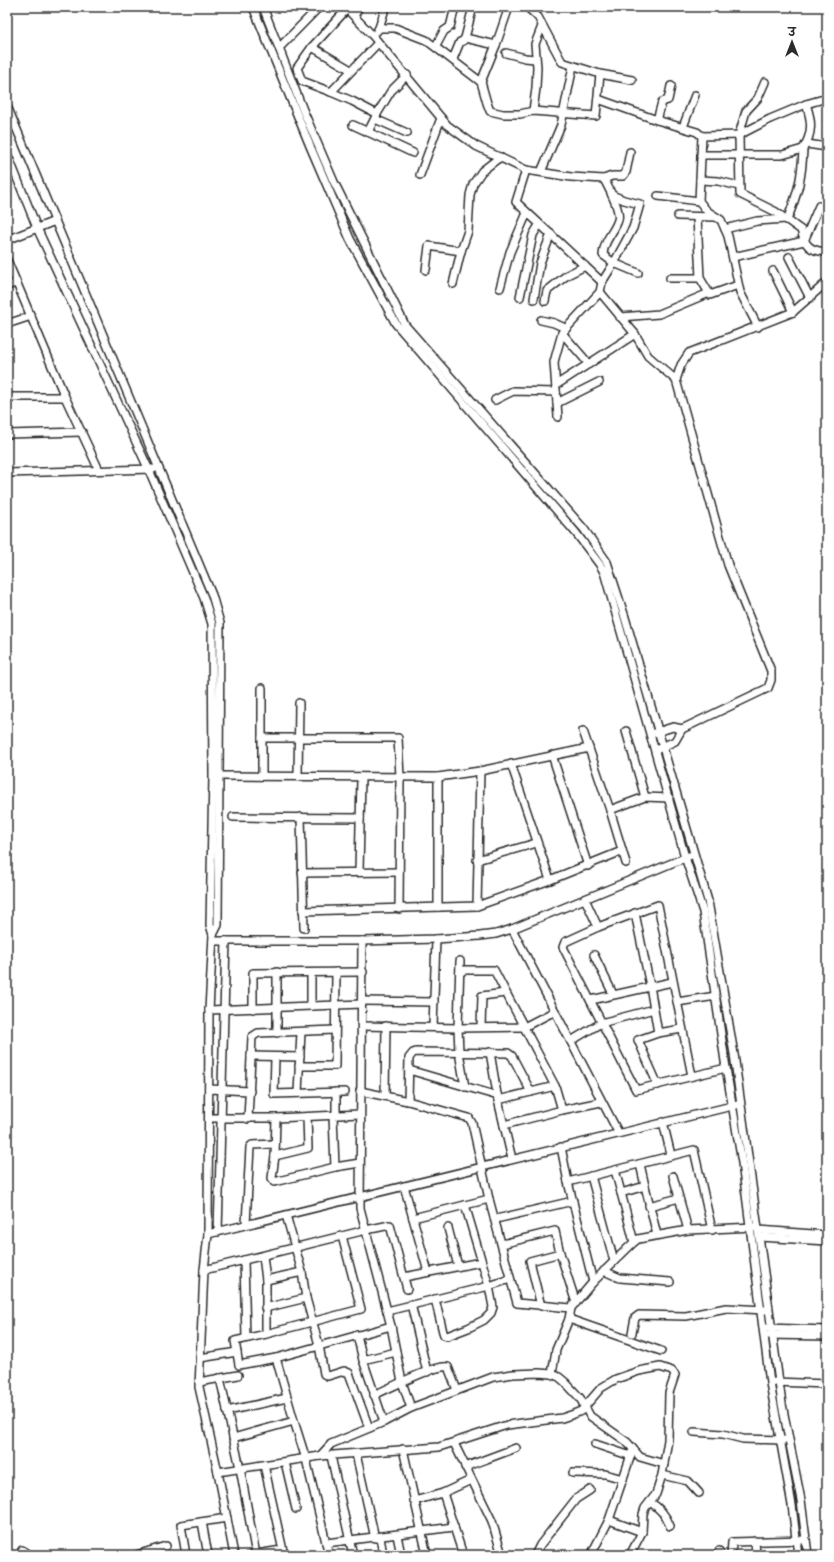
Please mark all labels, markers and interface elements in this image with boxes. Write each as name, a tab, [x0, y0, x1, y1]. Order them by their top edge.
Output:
north arrow	[772, 22, 812, 62]
text: उ	[787, 25, 797, 39]

